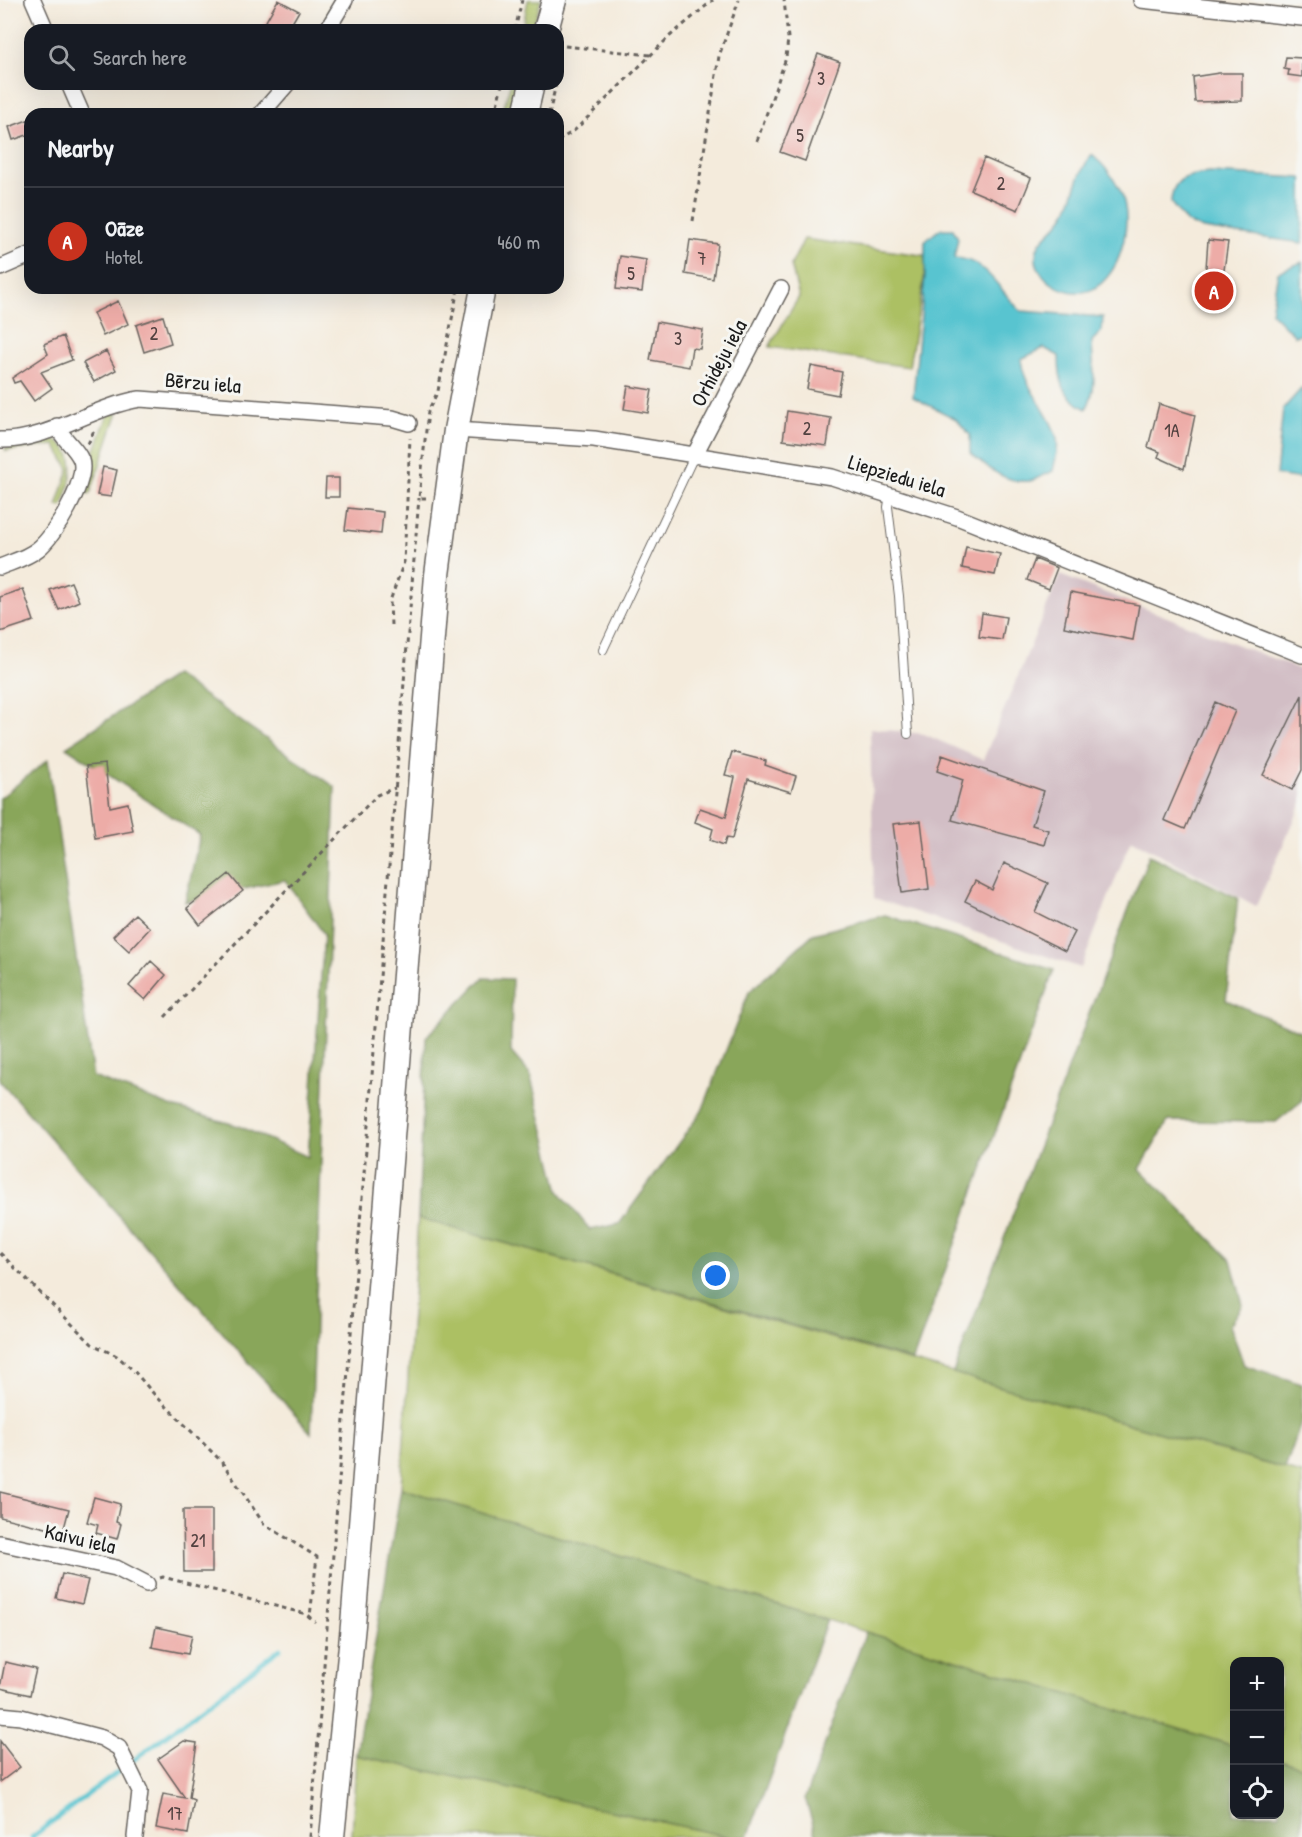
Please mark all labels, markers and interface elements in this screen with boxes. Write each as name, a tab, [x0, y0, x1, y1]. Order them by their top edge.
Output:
search box	[24, 24, 564, 90]
icon: search	[45, 41, 78, 74]
text: Search here	[93, 42, 187, 72]
house number: 3	[817, 66, 825, 91]
house number: 5	[796, 123, 804, 148]
text: Nearby	[48, 130, 114, 165]
house number: 2	[997, 171, 1006, 196]
text: Oāze	[105, 213, 144, 243]
text: A	[63, 228, 72, 255]
text: 460 m	[497, 228, 540, 255]
text: Hotel	[105, 243, 143, 270]
house number: 7	[698, 246, 707, 271]
house number: 5	[627, 261, 635, 286]
pin: A	[1194, 268, 1234, 314]
street label: Orhideju iela	[683, 314, 754, 411]
house number: 2	[150, 321, 159, 346]
house number: 3	[674, 326, 682, 351]
street label: Bērzu iela	[164, 365, 242, 400]
house number: 2	[803, 416, 812, 441]
house number: 1A	[1164, 418, 1180, 443]
street label: Liepziedu iela	[845, 447, 949, 504]
your location	[701, 1261, 730, 1290]
street label: Kaivu iela	[42, 1516, 119, 1561]
house number: 21	[191, 1528, 205, 1553]
map controls	[1230, 1657, 1284, 1819]
button: +	[1230, 1657, 1284, 1711]
button: −	[1230, 1711, 1284, 1765]
button: locate	[1230, 1765, 1284, 1819]
house number: 17	[167, 1801, 183, 1826]

